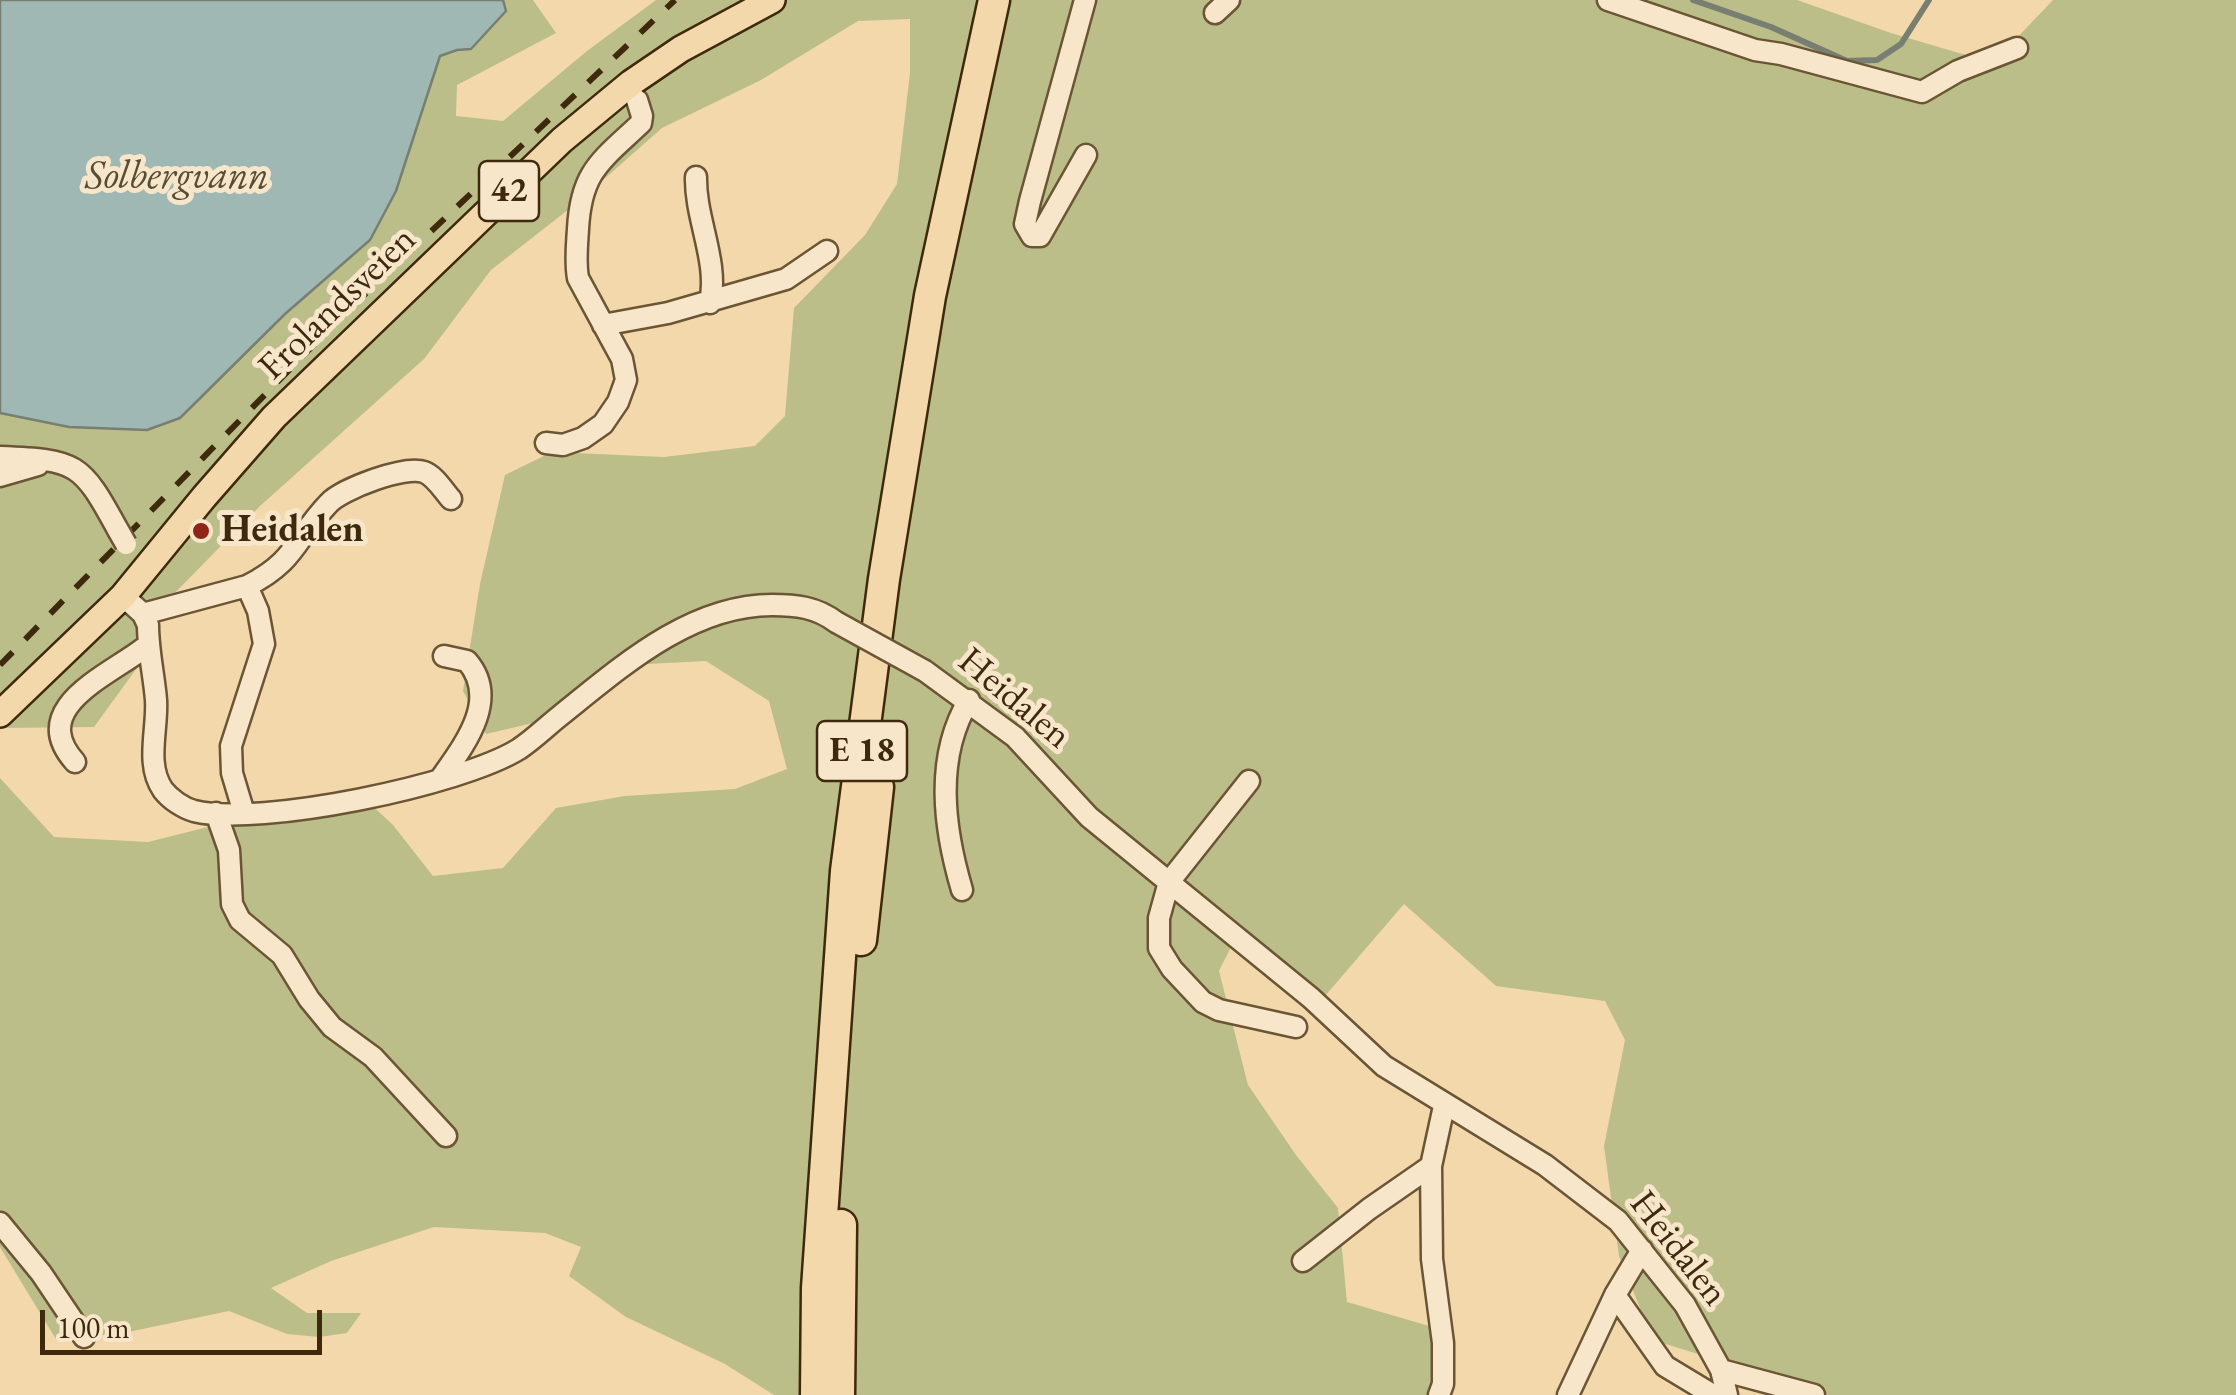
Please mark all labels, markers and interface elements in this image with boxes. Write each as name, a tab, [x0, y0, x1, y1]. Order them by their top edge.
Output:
water label: Solbergvann	[85, 153, 269, 201]
road number: 42	[479, 161, 539, 221]
street label: Frolandsveien	[250, 218, 426, 390]
place label: Heidalen	[221, 508, 364, 554]
marker: Heidalen	[190, 520, 212, 542]
street label: Heidalen	[948, 639, 1080, 759]
road number: E 18	[817, 721, 907, 781]
street label: Heidalen	[1619, 1182, 1737, 1316]
scale bar	[45, 1290, 328, 1352]
text: 100 m	[57, 1308, 130, 1347]

